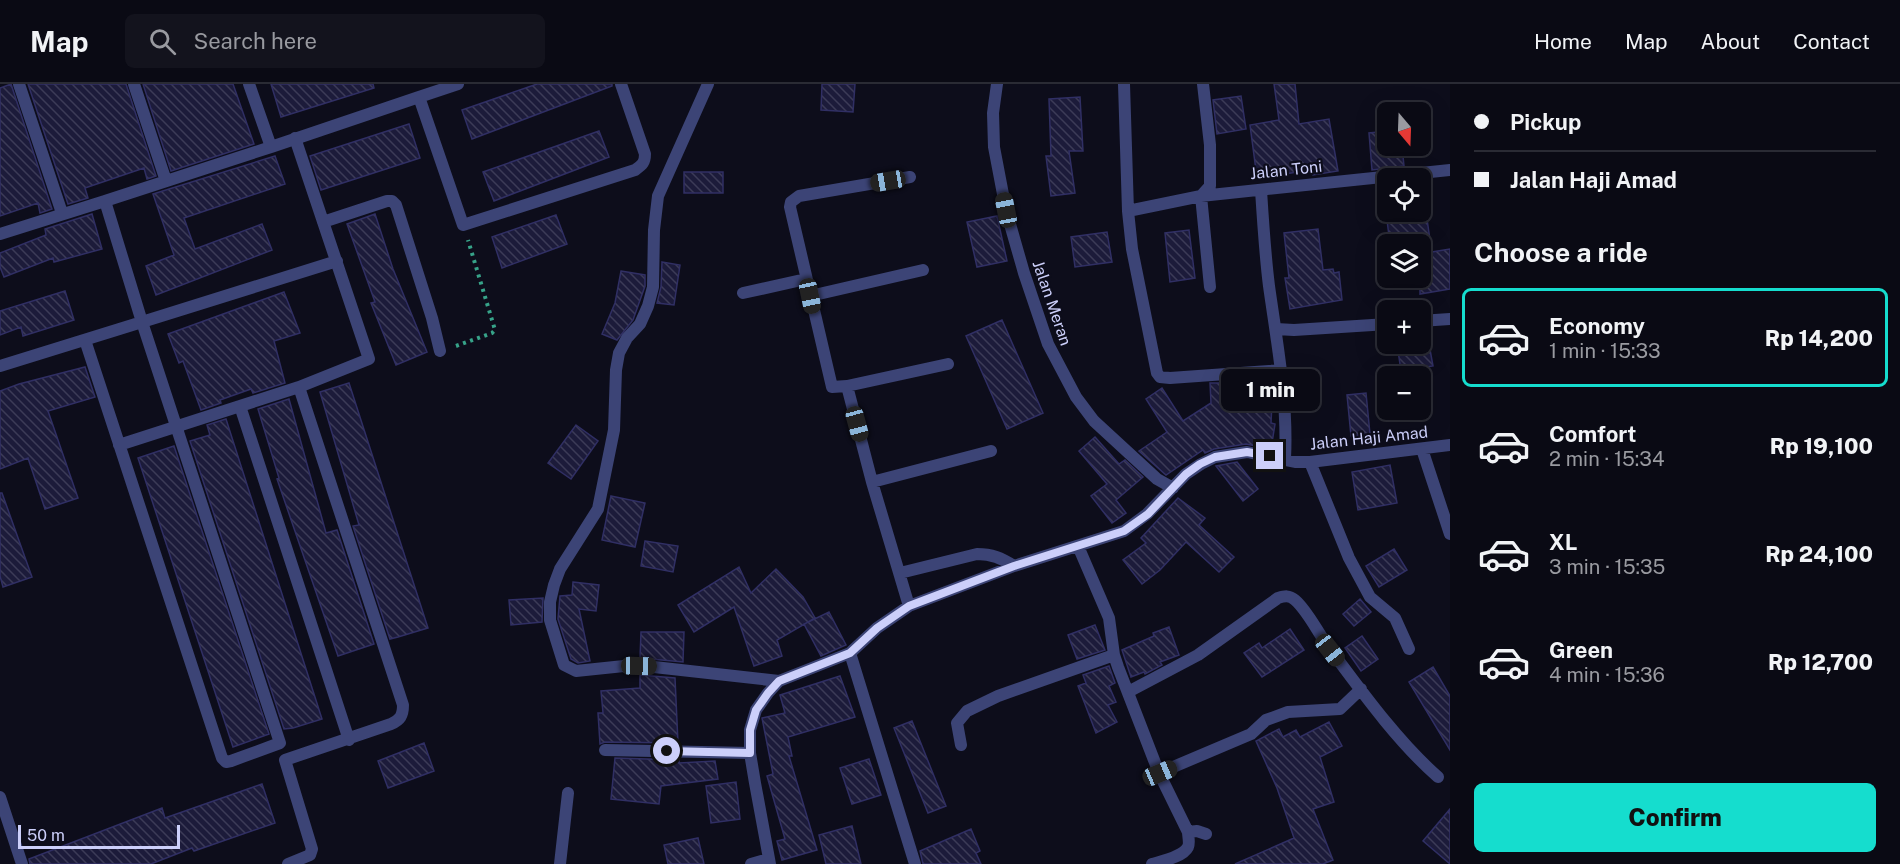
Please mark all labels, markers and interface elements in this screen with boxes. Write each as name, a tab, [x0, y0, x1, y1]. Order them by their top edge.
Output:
search box	[125, 14, 545, 68]
text: Map	[30, 25, 89, 58]
icon: search	[146, 25, 179, 58]
text: Search here	[194, 28, 317, 54]
text: Home	[1534, 29, 1592, 54]
text: Map	[1625, 29, 1668, 54]
text: About	[1701, 29, 1760, 54]
text: Contact	[1793, 29, 1870, 54]
north arrow	[1377, 102, 1431, 156]
map controls	[1377, 102, 1431, 420]
text: Pickup	[1510, 109, 1581, 135]
street label: Jalan Toni	[1249, 157, 1323, 183]
text: Jalan Haji Amad	[1510, 167, 1677, 193]
button: locate	[1377, 168, 1431, 222]
car	[869, 169, 907, 193]
car	[994, 191, 1018, 229]
button: layers	[1377, 234, 1431, 288]
text: Choose a ride	[1474, 236, 1648, 268]
street label: Jalan Meran	[1029, 258, 1075, 348]
car	[797, 277, 823, 315]
button: +	[1377, 300, 1431, 354]
icon: car	[1477, 311, 1531, 365]
text: Economy	[1549, 313, 1645, 339]
text: Rp 14,200	[1765, 325, 1873, 351]
text: 1 min · 15:33	[1549, 339, 1661, 363]
button: −	[1377, 366, 1431, 420]
callout: 1 min	[1220, 369, 1320, 411]
text: 1 min	[1246, 378, 1295, 402]
car	[844, 404, 870, 444]
icon: car	[1477, 419, 1531, 473]
text: Comfort	[1549, 421, 1636, 447]
street label: Jalan Haji Amad	[1309, 422, 1429, 454]
text: Rp 19,100	[1770, 433, 1873, 459]
route end	[1256, 442, 1283, 469]
text: 2 min · 15:34	[1549, 447, 1664, 471]
icon: car	[1477, 527, 1531, 581]
text: XL	[1549, 529, 1577, 555]
text: Rp 24,100	[1765, 541, 1873, 567]
text: 3 min · 15:35	[1549, 555, 1665, 579]
car	[1312, 630, 1348, 670]
icon: car	[1477, 635, 1531, 689]
text: Green	[1549, 637, 1613, 663]
text: Rp 12,700	[1768, 649, 1873, 675]
car	[621, 657, 657, 675]
text: 4 min · 15:36	[1549, 663, 1665, 687]
route start	[653, 737, 680, 764]
car	[1140, 758, 1180, 788]
button: Confirm	[1474, 783, 1876, 852]
scale bar	[18, 822, 180, 850]
text: 50 m	[27, 826, 65, 845]

